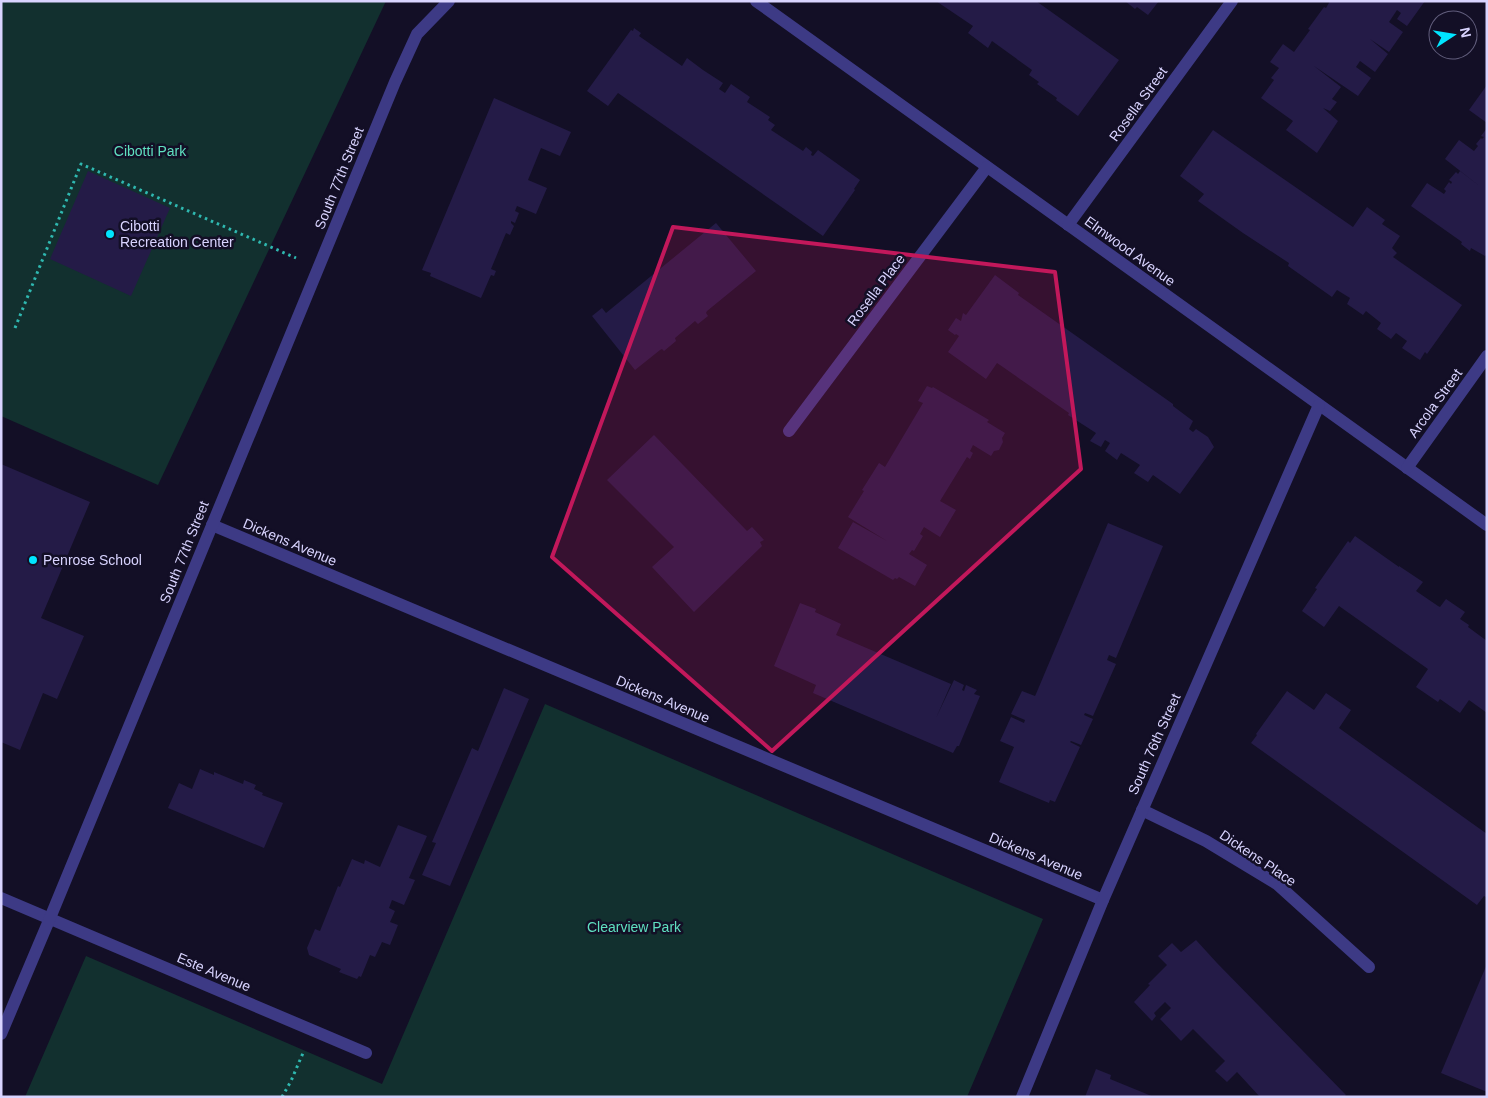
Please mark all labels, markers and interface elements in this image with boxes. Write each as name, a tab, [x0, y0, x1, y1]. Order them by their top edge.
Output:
north arrow	[1428, 10, 1478, 60]
text: N	[1457, 26, 1475, 39]
street label: Rosella Street	[1106, 64, 1170, 144]
street label: South 77th Street	[311, 124, 367, 232]
park label: Cibotti Park	[114, 143, 187, 159]
street label: Elmwood Avenue	[1082, 213, 1179, 289]
place label: Cibotti Recreation Center	[120, 218, 234, 250]
marker: Cibotti Recreation Center	[104, 228, 116, 240]
street label: Rosella Place	[844, 251, 908, 329]
street label: Arcola Street	[1405, 365, 1465, 440]
street label: South 77th Street	[156, 498, 212, 606]
street label: Dickens Avenue	[241, 515, 339, 569]
place label: Penrose School	[43, 552, 142, 568]
marker: Penrose School	[27, 554, 39, 566]
street label: Dickens Avenue	[614, 672, 712, 726]
street label: South 76th Street	[1125, 691, 1184, 797]
street label: Dickens Place	[1217, 827, 1299, 890]
street label: Dickens Avenue	[987, 829, 1085, 883]
park label: Clearview Park	[587, 919, 682, 935]
street label: Este Avenue	[175, 949, 253, 995]

